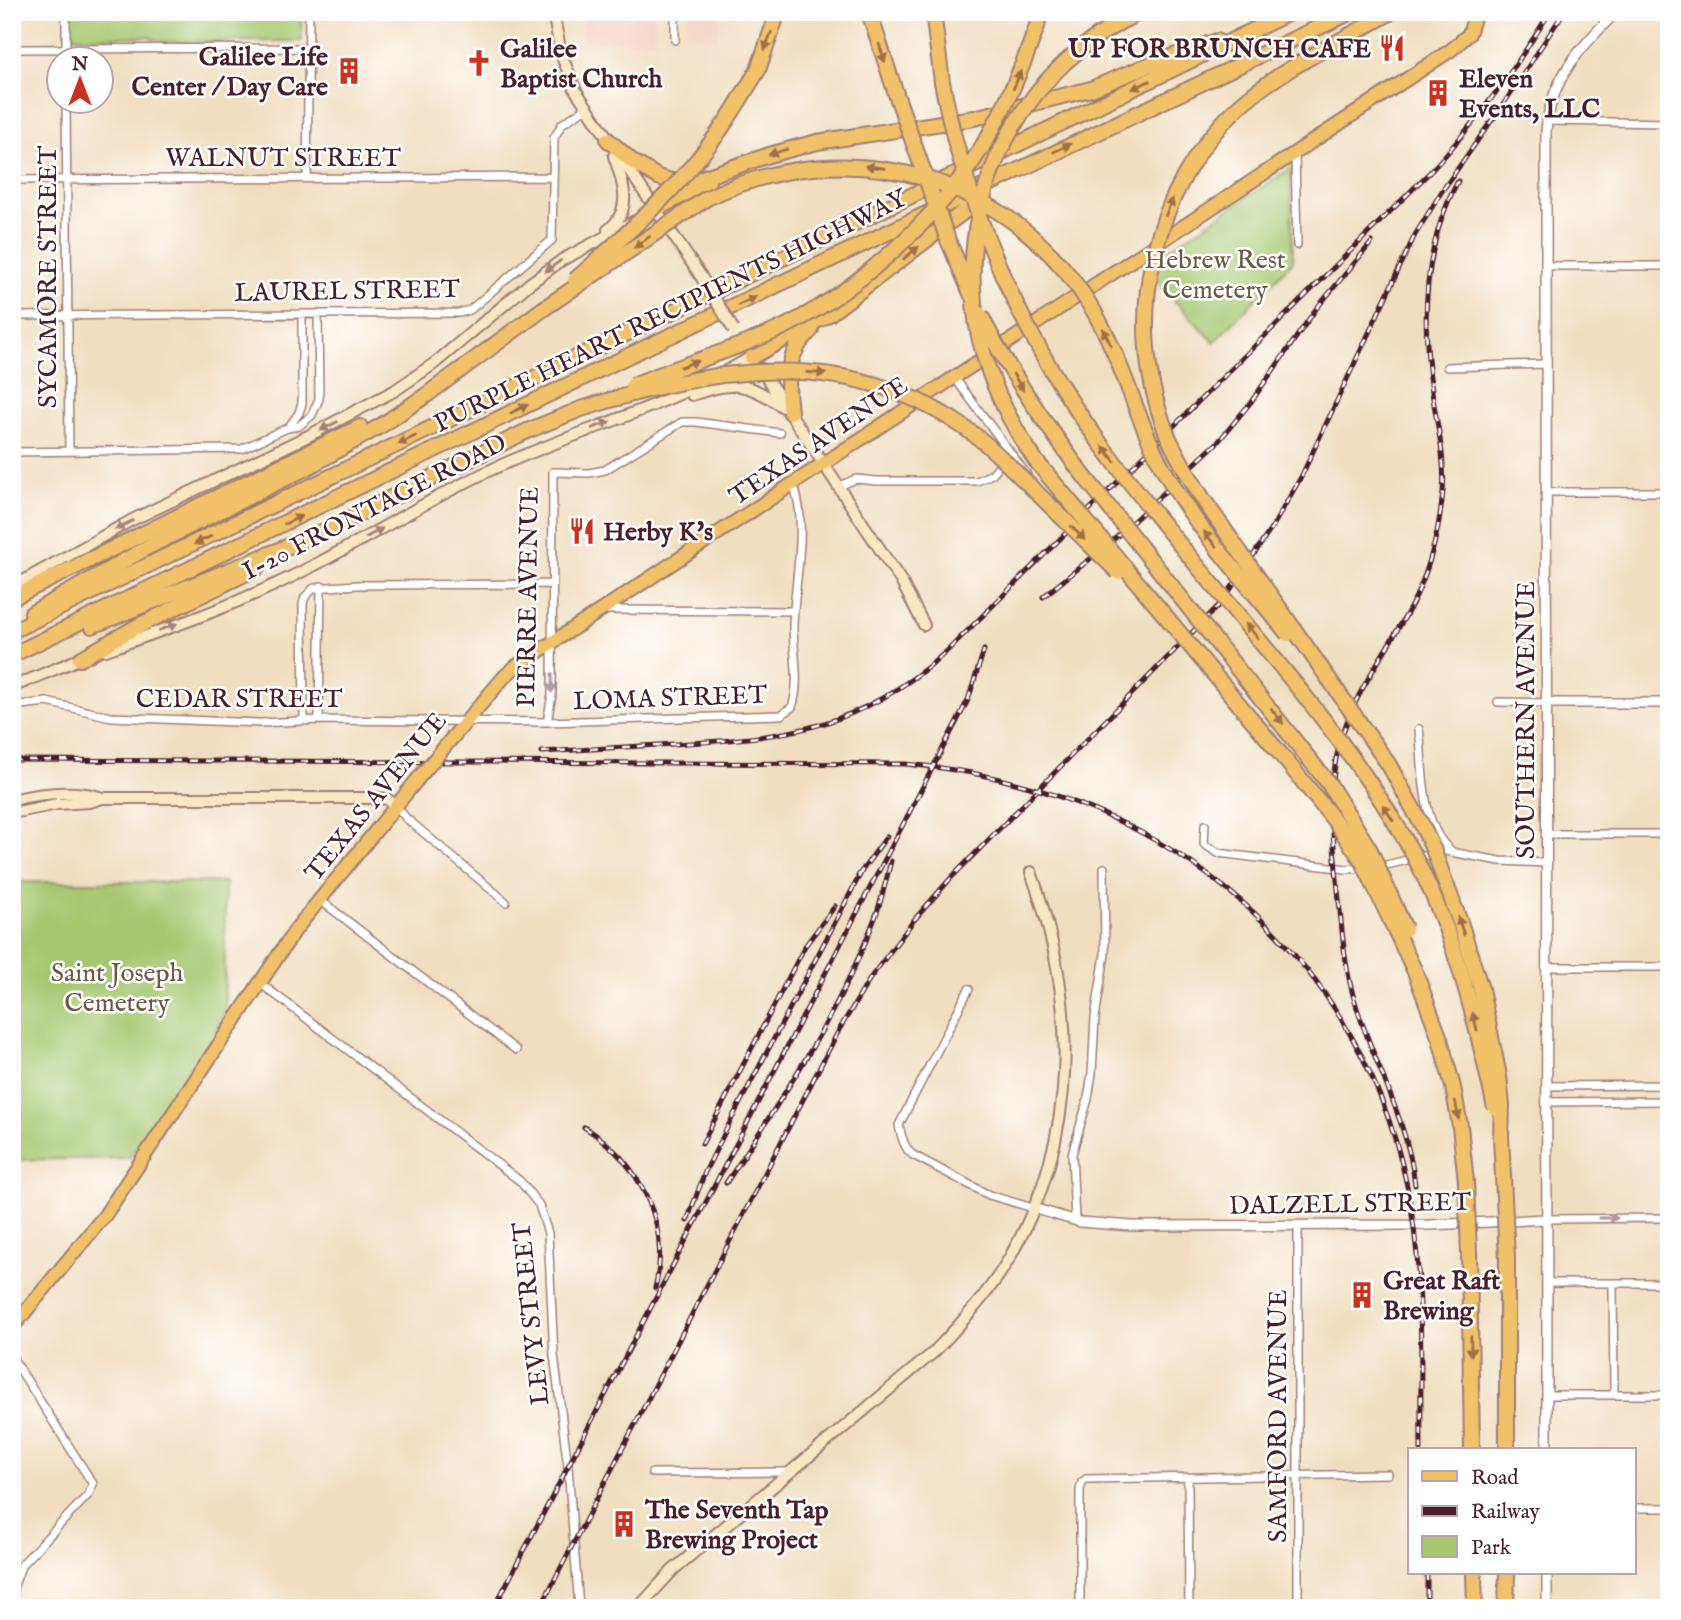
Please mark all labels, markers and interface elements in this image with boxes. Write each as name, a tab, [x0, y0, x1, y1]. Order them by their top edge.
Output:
one-way arrow	[762, 31, 773, 52]
place label: Galilee Baptist Church	[500, 33, 664, 96]
place label: UP FOR BRUNCH CAFE	[1067, 33, 1371, 66]
restaurant icon: UP FOR BRUNCH CAFE	[1377, 33, 1407, 63]
place label: Galilee Life Center / Day Care	[131, 41, 328, 104]
one-way arrow	[878, 43, 888, 64]
north arrow	[46, 46, 116, 116]
church icon: Galilee Baptist Church	[464, 48, 494, 78]
text: N	[71, 53, 89, 77]
building icon: Galilee Life Center / Day Care	[334, 56, 364, 86]
place label: Eleven Events, LLC	[1459, 63, 1601, 126]
one-way arrow	[1012, 69, 1023, 90]
building icon: Eleven Events, LLC	[1423, 78, 1453, 108]
one-way arrow	[1131, 79, 1151, 91]
street label: WALNUT STREET	[165, 142, 401, 175]
one-way arrow	[1052, 143, 1072, 154]
street label: SYCAMORE STREET	[32, 146, 65, 408]
one-way arrow	[767, 148, 788, 158]
one-way arrow	[864, 162, 886, 173]
street label: PURPLE HEART RECIPIENTS HIGHWAY	[429, 181, 914, 441]
one-way arrow	[1163, 197, 1174, 218]
one-way arrow	[633, 235, 651, 249]
park label: Hebrew Rest Cemetery	[1144, 244, 1286, 307]
one-way arrow	[901, 245, 919, 260]
one-way arrow	[544, 259, 562, 273]
street label: LAUREL STREET	[234, 273, 460, 310]
one-way arrow	[737, 295, 757, 307]
one-way arrow	[1102, 327, 1113, 347]
one-way arrow	[679, 358, 700, 369]
one-way arrow	[806, 368, 828, 379]
street label: TEXAS AVENUE	[723, 369, 914, 513]
one-way arrow	[1012, 372, 1025, 391]
one-way arrow	[509, 404, 529, 415]
one-way arrow	[591, 419, 612, 430]
one-way arrow	[319, 421, 339, 432]
street label: I-20 FRONTAGE ROAD	[237, 426, 512, 588]
one-way arrow	[397, 435, 417, 446]
one-way arrow	[1101, 446, 1116, 464]
street label: PIERRE AVENUE	[510, 486, 547, 708]
one-way arrow	[283, 514, 303, 525]
restaurant icon: Herby K's	[567, 516, 597, 546]
place label: Herby K's	[603, 516, 713, 549]
one-way arrow	[114, 519, 134, 530]
one-way arrow	[1070, 525, 1087, 542]
one-way arrow	[364, 527, 384, 539]
one-way arrow	[1203, 530, 1218, 548]
one-way arrow	[193, 534, 213, 546]
street label: SOUTHERN AVENUE	[1510, 581, 1543, 859]
one-way arrow	[157, 622, 178, 633]
one-way arrow	[1245, 623, 1260, 640]
one-way arrow	[546, 672, 558, 694]
street label: LOMA STREET	[572, 679, 768, 718]
street label: CEDAR STREET	[136, 683, 342, 716]
street label: TEXAS AVENUE	[298, 706, 455, 888]
one-way arrow	[1270, 707, 1285, 725]
one-way arrow	[1382, 803, 1395, 823]
one-way arrow	[1455, 916, 1466, 937]
park label: Saint Joseph Cemetery	[51, 957, 184, 1020]
one-way arrow	[1469, 1011, 1480, 1033]
one-way arrow	[1452, 1099, 1463, 1121]
street label: DALZELL STREET	[1229, 1186, 1471, 1223]
one-way arrow	[1597, 1212, 1619, 1224]
street label: LEVY STREET	[505, 1221, 558, 1407]
place label: Great Raft Brewing	[1383, 1265, 1500, 1328]
building icon: Great Raft Brewing	[1347, 1280, 1377, 1310]
street label: SAMFORD AVENUE	[1262, 1289, 1295, 1543]
one-way arrow	[1465, 1335, 1477, 1357]
legend	[1408, 1448, 1636, 1574]
text: Road	[1471, 1465, 1519, 1492]
place label: The Seventh Tap Brewing Project	[644, 1494, 829, 1557]
text: Railway	[1471, 1499, 1541, 1526]
building icon: The Seventh Tap Brewing Project	[609, 1509, 639, 1539]
text: Park	[1471, 1535, 1512, 1562]

